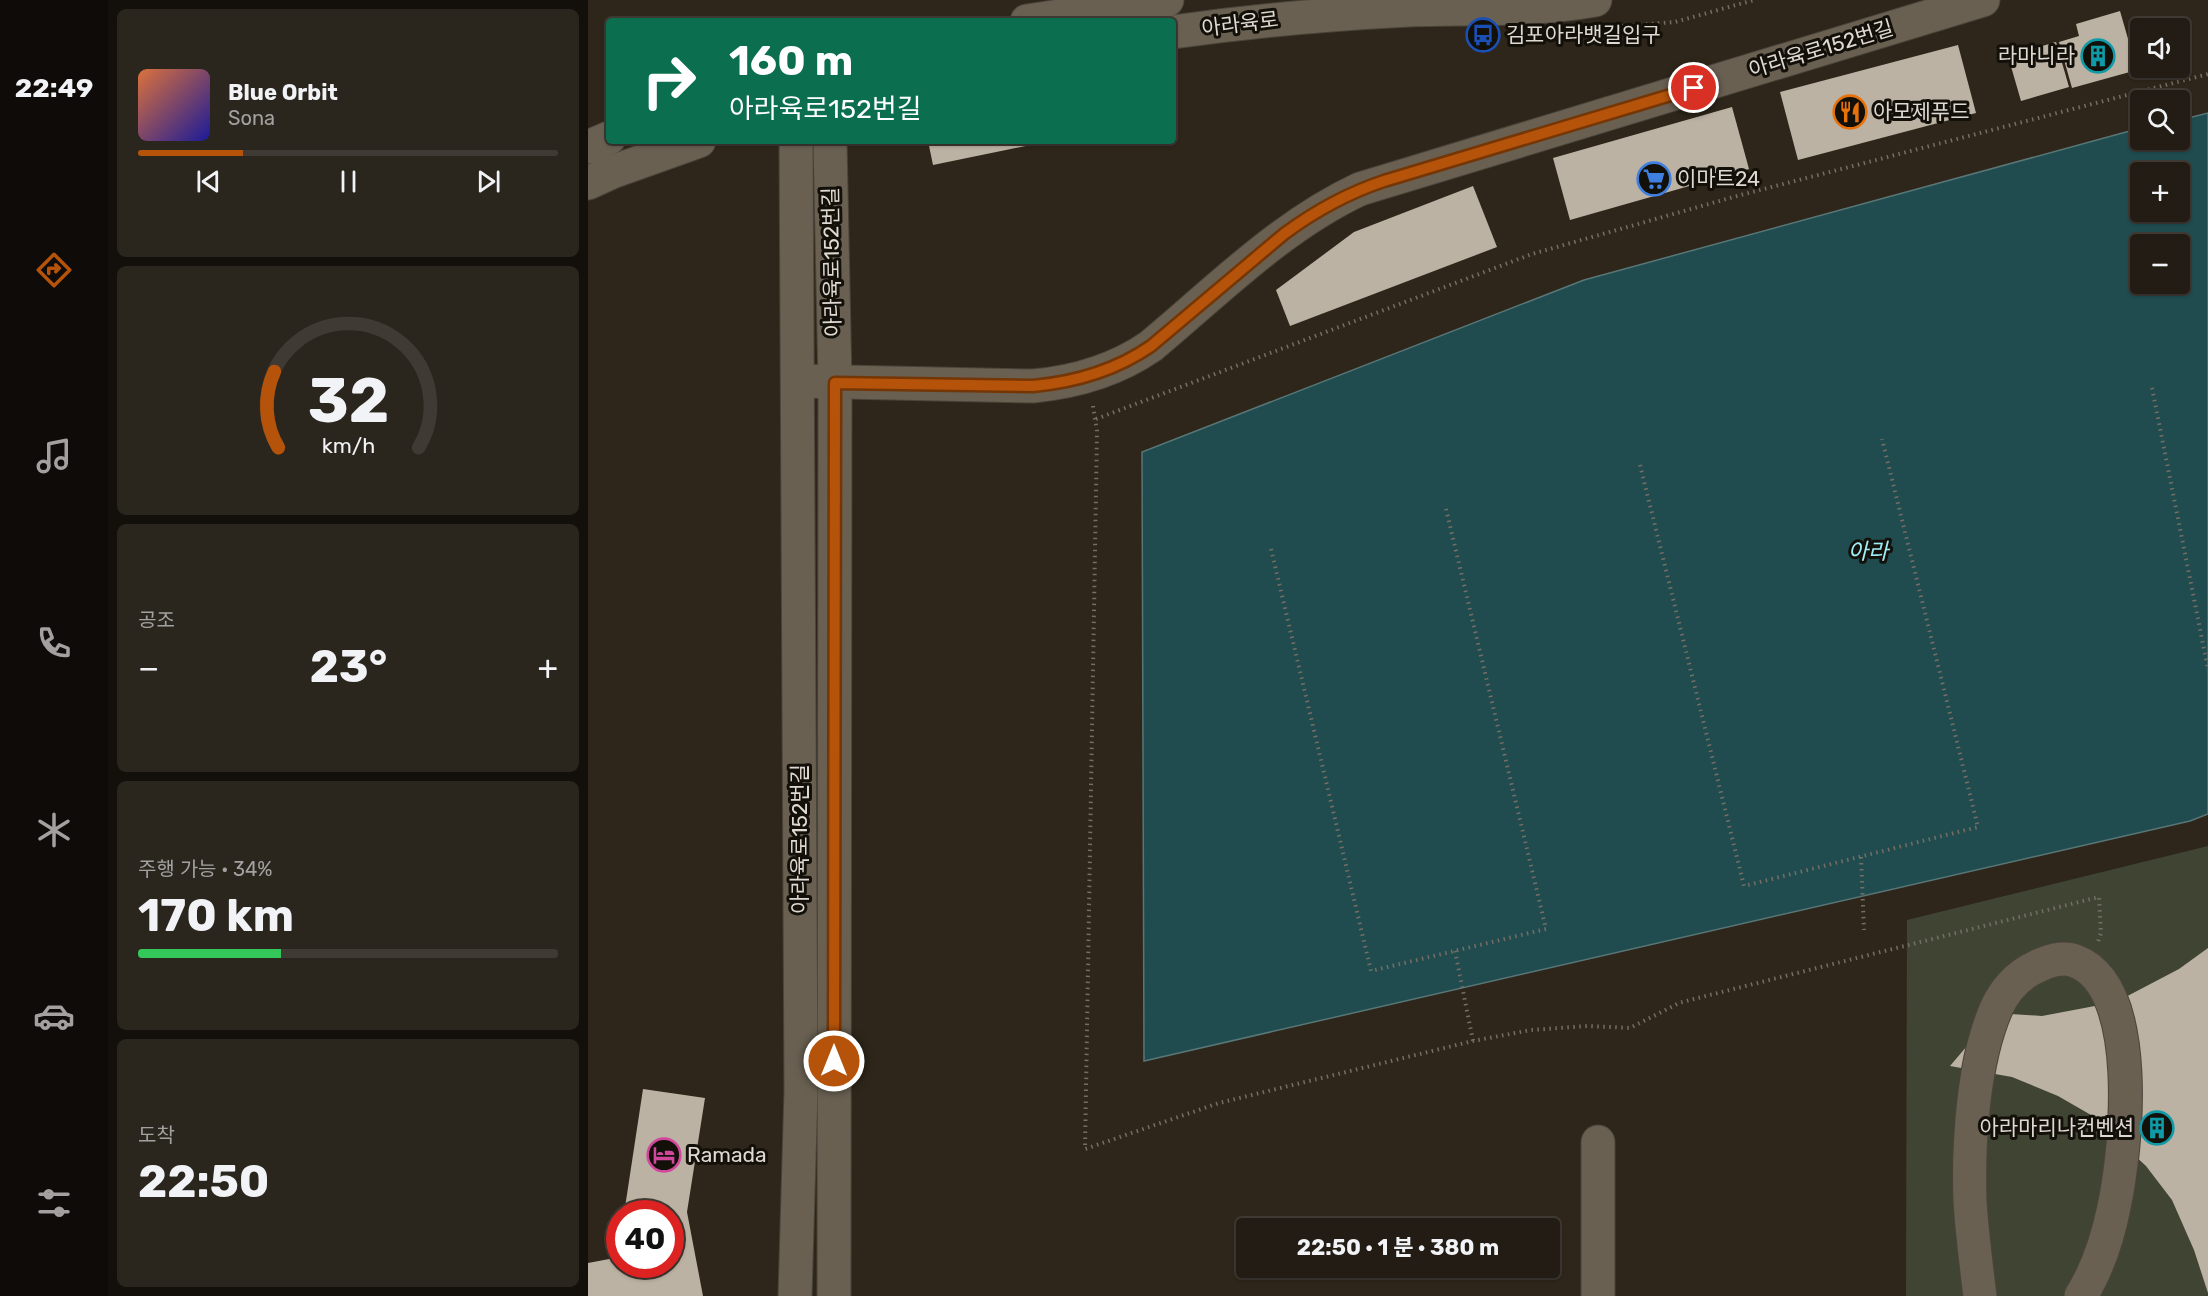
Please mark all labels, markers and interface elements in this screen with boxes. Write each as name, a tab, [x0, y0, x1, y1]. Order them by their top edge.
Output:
street label: 아라육로	[1200, 6, 1280, 41]
street label: 아라육로152번길	[1746, 15, 1896, 82]
bus stop icon: 김포아라뱃길입구	[1465, 17, 1501, 53]
map controls	[2130, 18, 2190, 294]
button: sound	[2130, 18, 2190, 78]
place label: 김포아라뱃길입구	[1506, 22, 1661, 47]
text: 160 m	[729, 36, 853, 86]
building icon: 라마니라	[2080, 38, 2116, 74]
icon: right	[630, 42, 708, 120]
place label: 라마니라	[1998, 43, 2075, 68]
pin	[1668, 62, 1719, 113]
icon: arrive	[1677, 71, 1710, 104]
text: 22:49	[15, 72, 93, 104]
text: Blue Orbit	[228, 79, 338, 106]
button: search	[2130, 90, 2190, 150]
text: 아라육로152번길	[729, 93, 921, 125]
restaurant icon: 아모제푸드	[1832, 94, 1868, 130]
place label: 아모제푸드	[1873, 99, 1970, 124]
text: Sona	[228, 106, 275, 130]
supermarket icon: 이마트24	[1636, 161, 1672, 197]
button: +	[2130, 162, 2190, 222]
icon: previous	[192, 165, 225, 198]
icon: pause	[332, 165, 365, 198]
icon: next	[472, 165, 505, 198]
place label: 이마트24	[1677, 166, 1760, 191]
street label: 아라육로152번길	[818, 187, 845, 337]
button: −	[2130, 234, 2190, 294]
icon: directions	[33, 249, 75, 291]
text: 32	[307, 364, 389, 438]
text: km/h	[321, 433, 375, 458]
icon: music	[33, 435, 75, 477]
water label: 아라	[1848, 538, 1891, 565]
text: 공조	[138, 608, 175, 632]
icon: phone	[33, 622, 75, 664]
text: 23°	[310, 640, 387, 693]
text: −	[138, 648, 159, 687]
text: +	[537, 648, 558, 687]
street label: 아라육로152번길	[787, 764, 812, 914]
icon: climate	[33, 809, 75, 851]
text: 주행 가능 · 34%	[138, 857, 273, 881]
text: 170 km	[138, 889, 294, 942]
icon: car	[33, 995, 75, 1037]
position arrow	[802, 1029, 866, 1093]
building icon: 아라마리나컨벤션	[2139, 1110, 2175, 1146]
place label: 아라마리나컨벤션	[1979, 1115, 2134, 1140]
text: 도착	[138, 1123, 175, 1147]
hotel icon: Ramada	[646, 1137, 682, 1173]
place label: Ramada	[687, 1142, 767, 1167]
text: 22:50	[138, 1155, 269, 1208]
icon: filters	[33, 1182, 75, 1224]
speed limit sign: 40	[606, 1200, 684, 1278]
text: 22:50 · 1 분 · 380 m	[1297, 1234, 1499, 1261]

